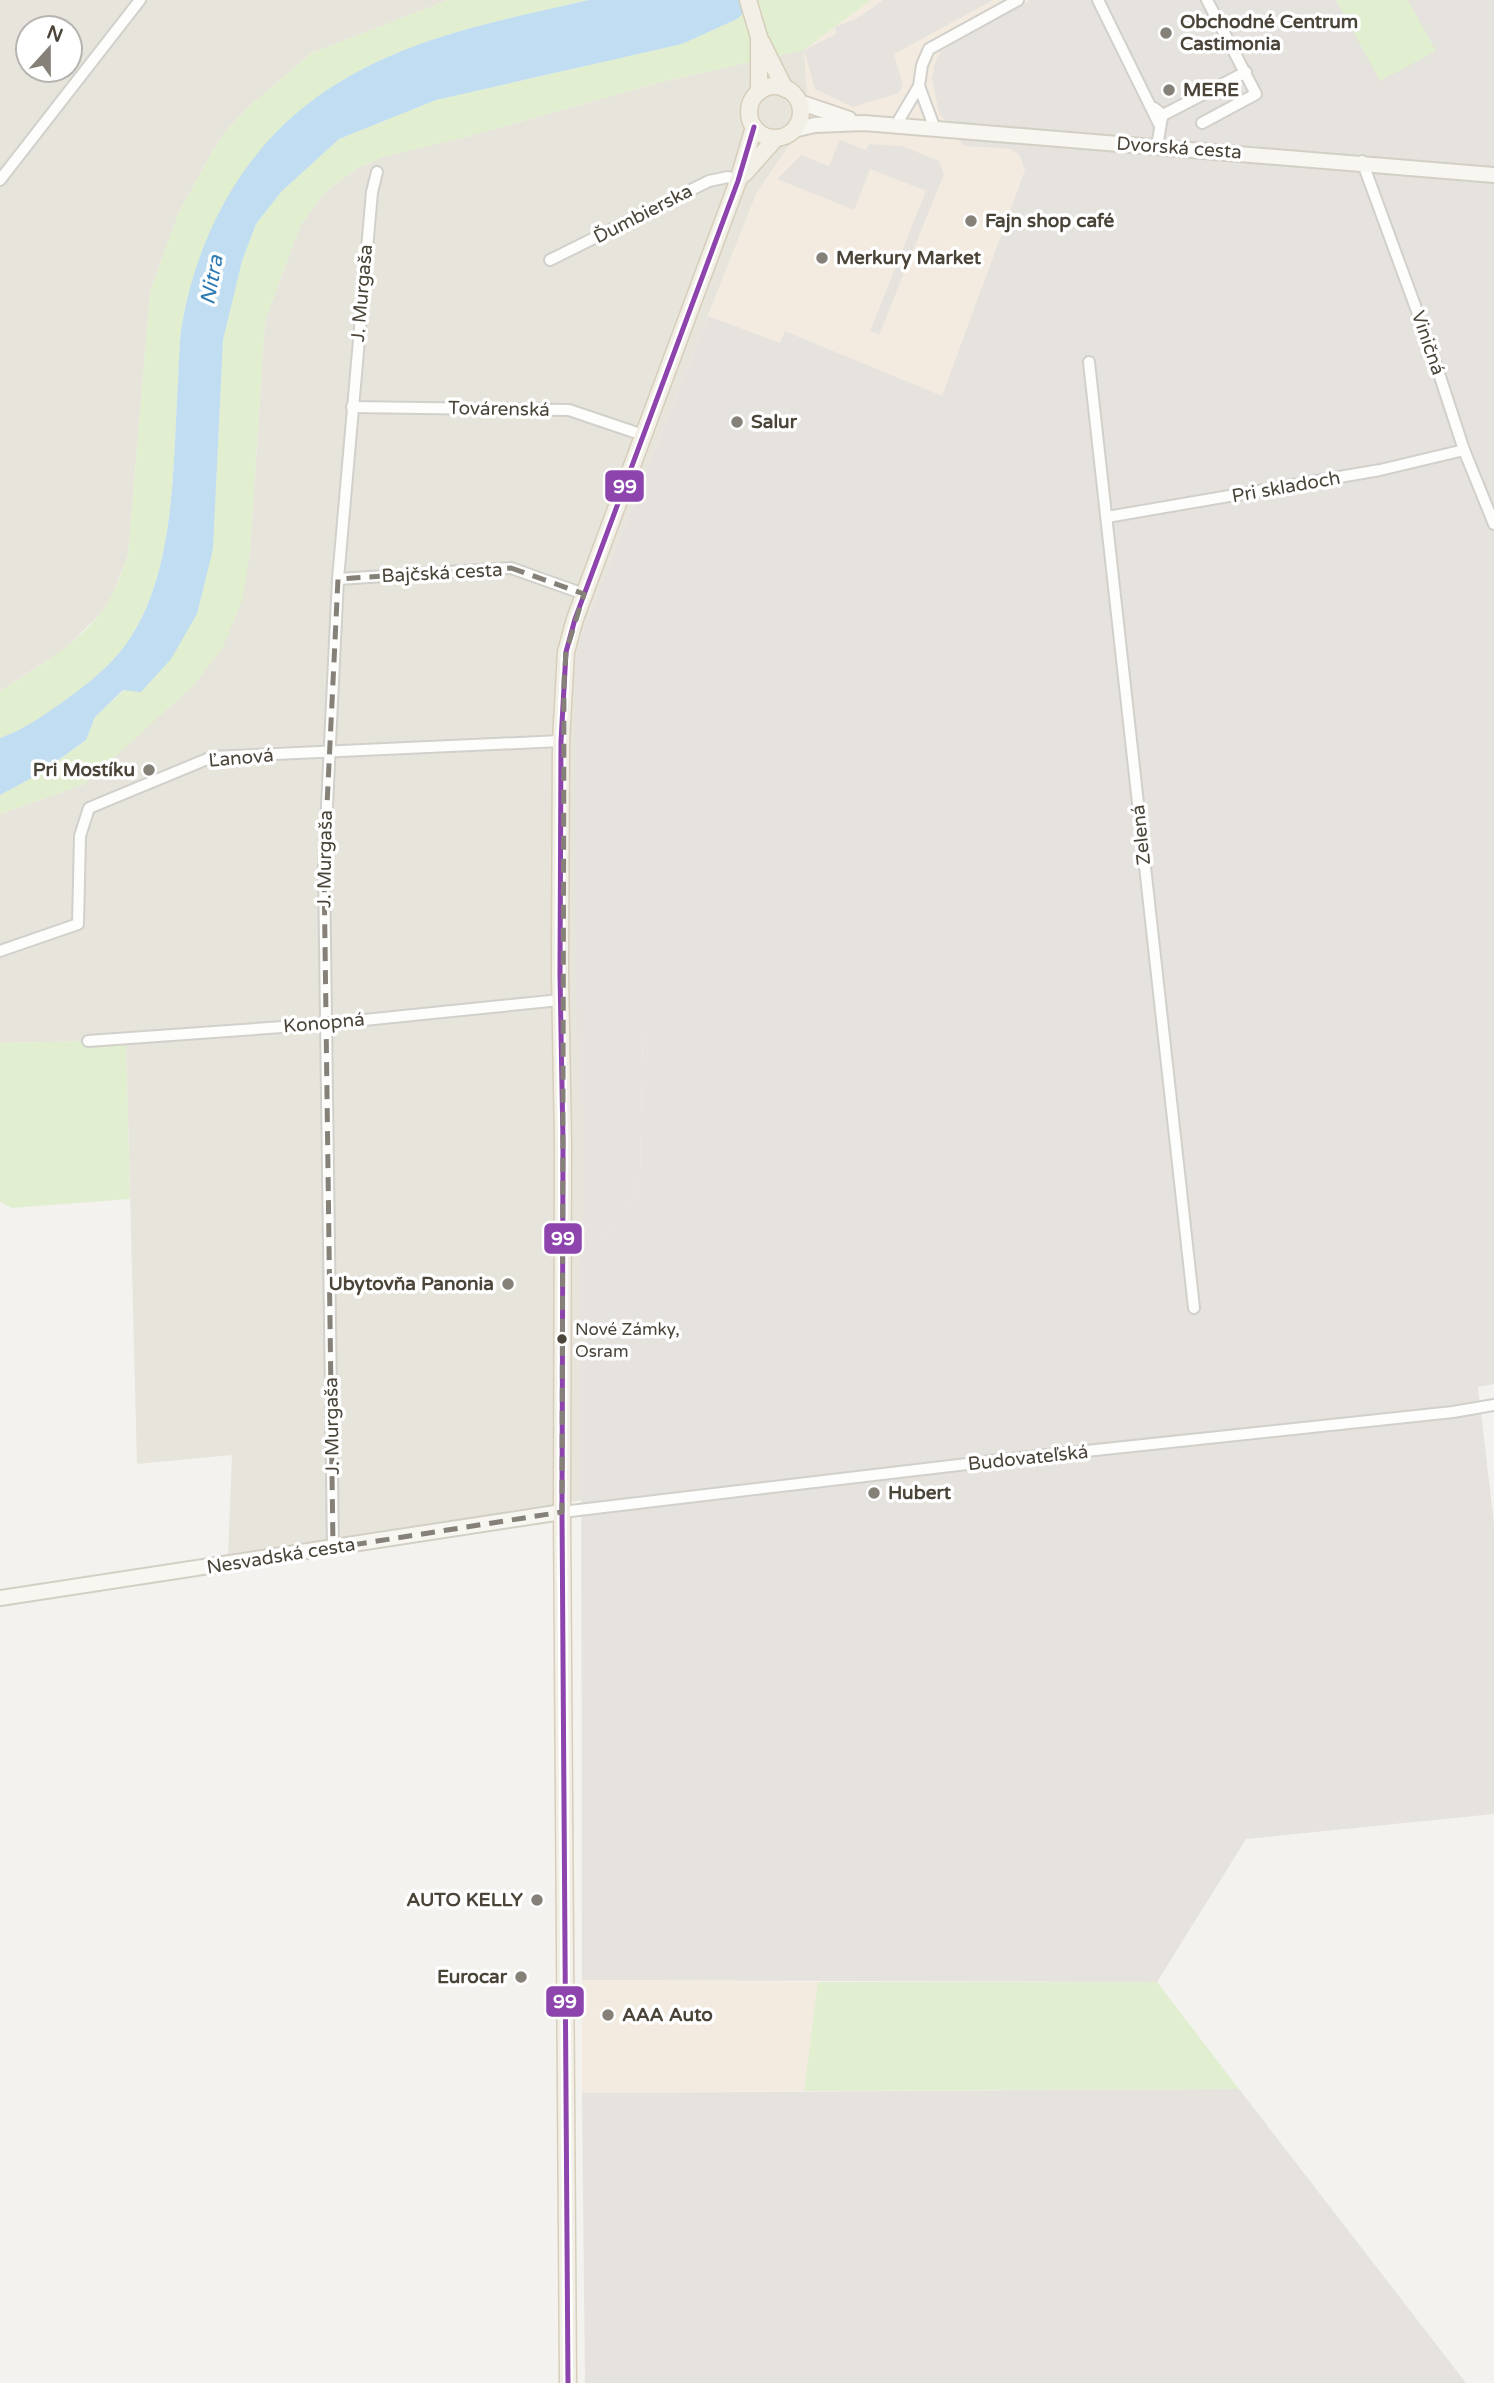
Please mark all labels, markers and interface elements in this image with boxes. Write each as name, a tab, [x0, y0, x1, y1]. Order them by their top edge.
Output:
place label: Obchodné Centrum Castimonia	[1180, 11, 1358, 55]
north arrow	[14, 14, 84, 84]
text: N	[44, 21, 66, 47]
marker: Obchodné Centrum Castimonia	[1158, 25, 1174, 41]
place label: MERE	[1183, 79, 1239, 101]
marker: MERE	[1161, 82, 1177, 98]
street label: Dvorská cesta	[1116, 133, 1242, 163]
street label: Ďumbierska	[590, 180, 696, 248]
place label: Fajn shop café	[985, 210, 1115, 233]
marker: Fajn shop café	[963, 213, 979, 229]
street label: J. Murgaša	[347, 243, 377, 343]
place label: Merkury Market	[836, 247, 982, 270]
marker: Merkury Market	[814, 250, 830, 266]
water label: Nitra	[195, 252, 229, 307]
street label: Viničná	[1407, 308, 1449, 378]
street label: Továrenská	[448, 397, 550, 421]
place label: Salur	[751, 411, 798, 433]
marker: Salur	[729, 414, 745, 430]
street label: Pri skladoch	[1230, 467, 1342, 507]
line badge: 99	[604, 469, 645, 503]
text: 99	[613, 476, 637, 498]
street label: Bajčská cesta	[381, 559, 503, 587]
street label: Ľanová	[208, 744, 274, 772]
place label: Pri Mostíku	[33, 759, 135, 781]
marker: Pri Mostíku	[141, 762, 157, 778]
street label: Zelená	[1127, 804, 1155, 866]
street label: J. Murgaša	[313, 810, 337, 908]
street label: Konopná	[282, 1008, 366, 1038]
line badge: 99	[543, 1222, 583, 1255]
text: 99	[551, 1228, 575, 1250]
place label: Ubytovňa Panonia	[329, 1273, 494, 1296]
marker: Ubytovňa Panonia	[500, 1276, 516, 1292]
place label: Nové Zámky, Osram	[575, 1319, 680, 1362]
marker: Nové Zámky, Osram	[555, 1332, 569, 1346]
street label: J. Murgaša	[320, 1377, 344, 1475]
street label: Budovateľská	[967, 1441, 1089, 1475]
place label: Hubert	[888, 1482, 952, 1504]
marker: Hubert	[866, 1485, 882, 1501]
street label: Nesvadská cesta	[205, 1533, 357, 1579]
place label: AUTO KELLY	[406, 1889, 524, 1911]
marker: AUTO KELLY	[529, 1892, 545, 1908]
place label: Eurocar	[437, 1966, 508, 1988]
marker: Eurocar	[513, 1969, 529, 1985]
line badge: 99	[545, 1985, 585, 2018]
text: 99	[553, 1991, 577, 2013]
place label: AAA Auto	[622, 2004, 713, 2026]
marker: AAA Auto	[600, 2007, 616, 2023]

